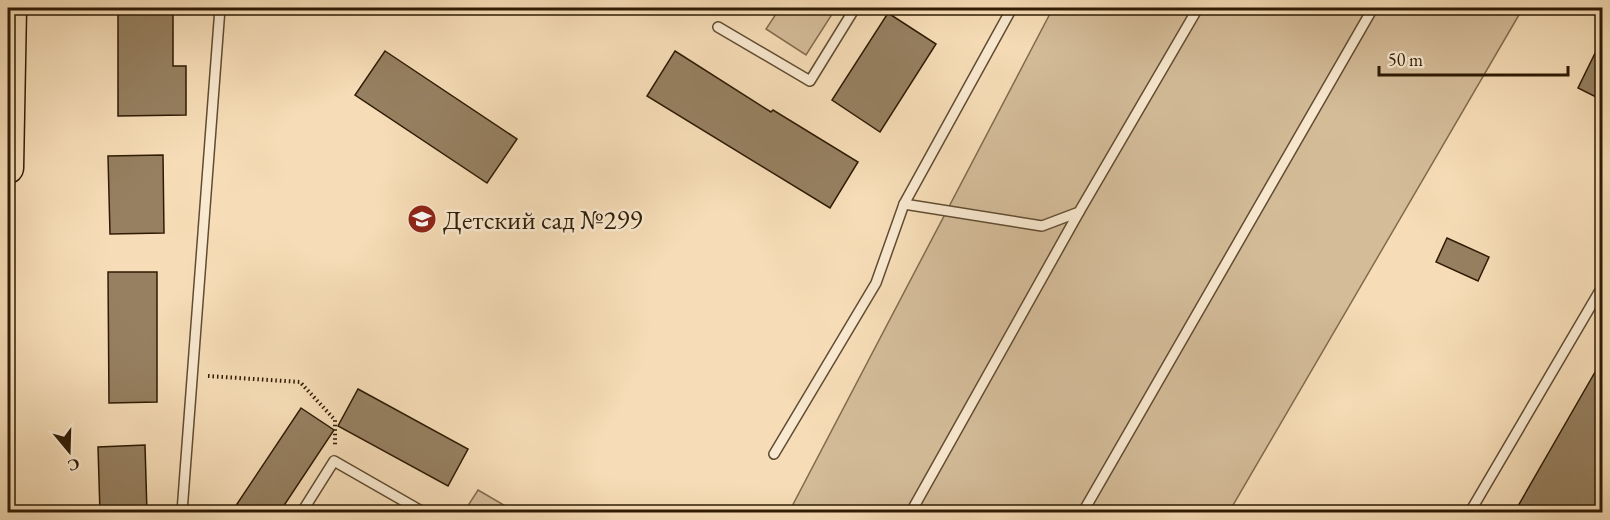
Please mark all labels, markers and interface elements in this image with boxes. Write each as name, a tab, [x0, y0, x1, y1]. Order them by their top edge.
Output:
scale bar	[1379, 39, 1568, 77]
text: 50 m	[1388, 48, 1423, 71]
place label: Детский сад №299	[443, 202, 642, 237]
school or university icon: Детский сад №299	[406, 203, 438, 235]
north arrow	[39, 421, 99, 481]
text: С	[65, 453, 83, 476]

